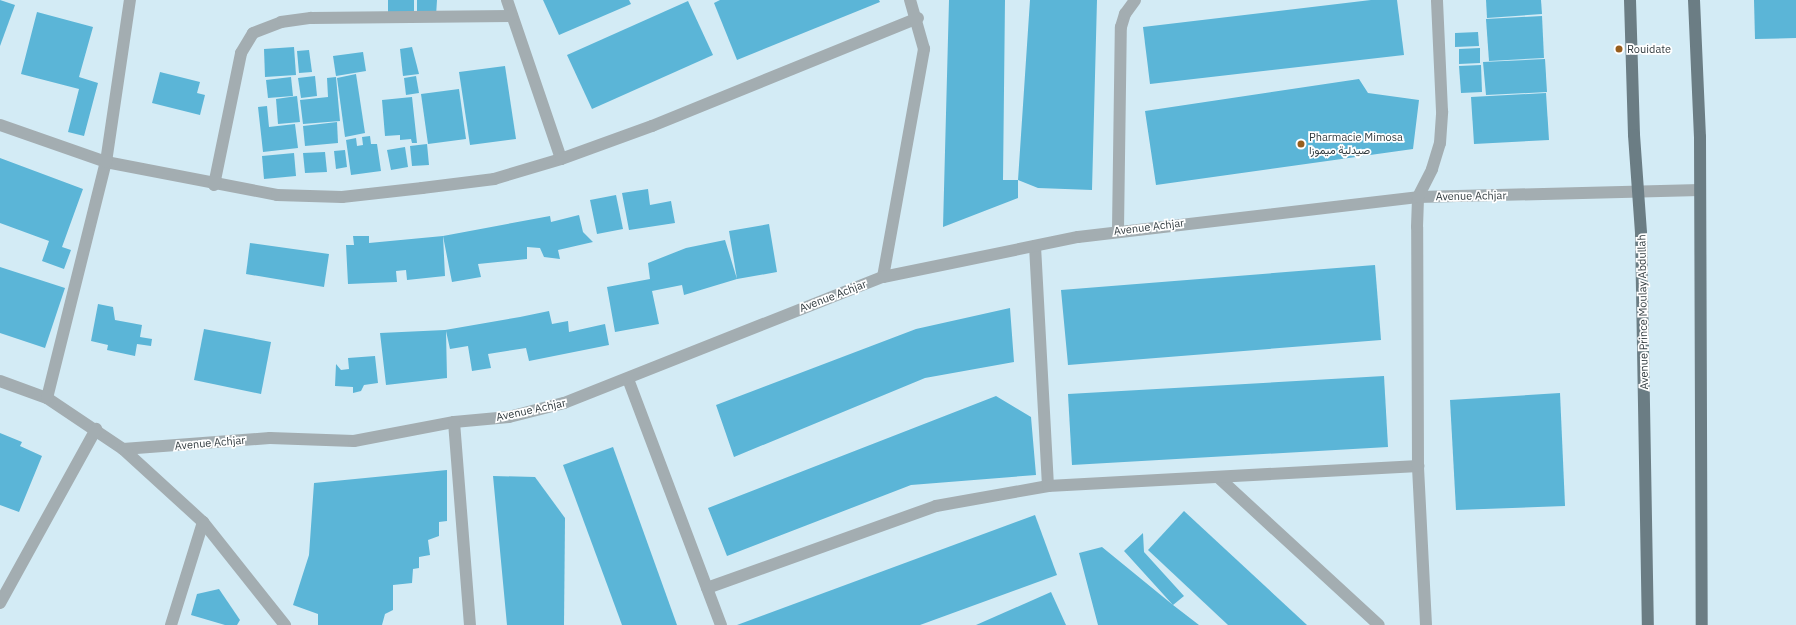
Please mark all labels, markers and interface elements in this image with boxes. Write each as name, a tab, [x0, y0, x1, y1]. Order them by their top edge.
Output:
place label: Rouidate	[1627, 42, 1671, 56]
marker: Rouidate	[1614, 44, 1624, 54]
place label: Pharmacie Mimosa صيدلية ميموزا	[1309, 131, 1403, 157]
marker: Pharmacie Mimosa صيدلية ميموزا	[1296, 139, 1306, 149]
street label: Avenue Achjar	[1435, 189, 1507, 203]
street label: Avenue Achjar	[1113, 216, 1185, 238]
street label: Avenue Prince Moulay Abdullah	[1635, 234, 1651, 390]
street label: Avenue Achjar	[798, 277, 868, 315]
street label: Avenue Achjar	[495, 396, 567, 424]
street label: Avenue Achjar	[174, 433, 246, 453]

